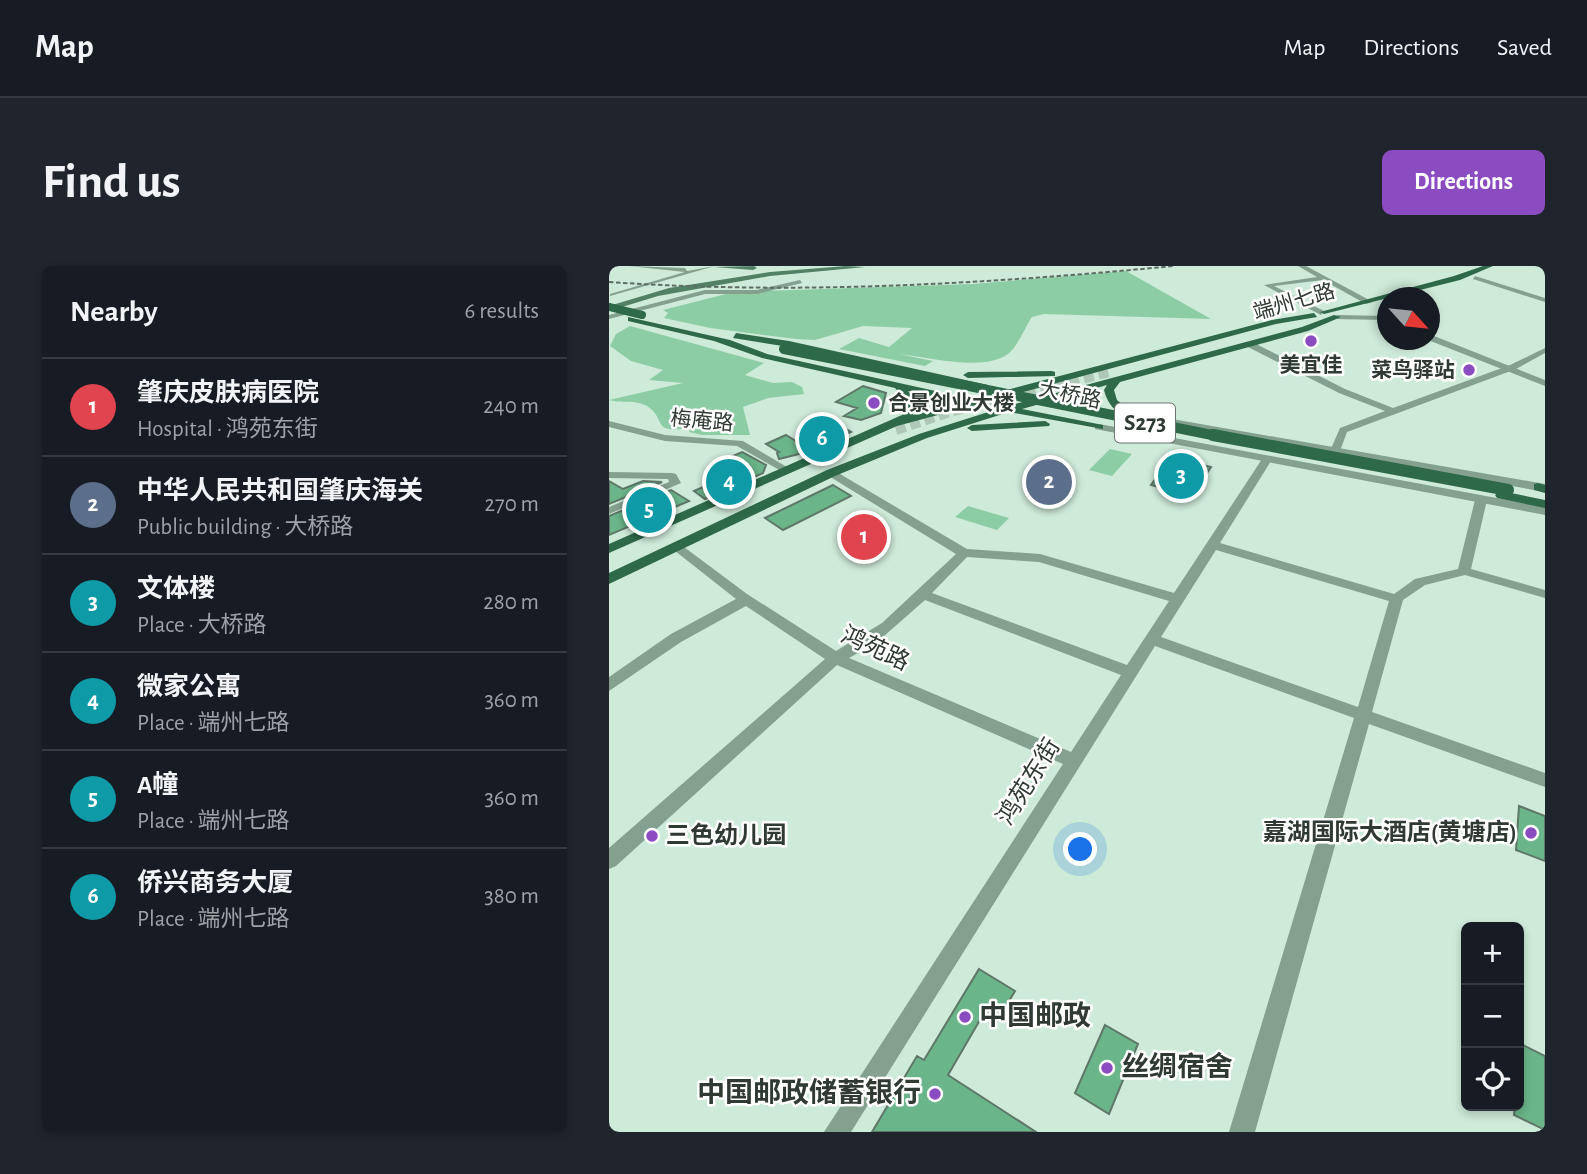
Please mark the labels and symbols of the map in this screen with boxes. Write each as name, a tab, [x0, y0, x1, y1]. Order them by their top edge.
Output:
street label: 端州七路	[1250, 279, 1337, 324]
north arrow	[1377, 287, 1440, 350]
marker: 美宜佳	[1303, 333, 1319, 349]
place label: 美宜佳	[1280, 354, 1343, 376]
place label: 菜鸟驿站	[1371, 359, 1455, 381]
marker: 菜鸟驿站	[1461, 362, 1477, 378]
street label: 大桥路	[1037, 377, 1103, 412]
place label: 合景创业大楼	[888, 392, 1014, 414]
marker: 合景创业大楼	[866, 395, 882, 411]
road number: S273	[1115, 404, 1175, 442]
street label: 梅庵路	[670, 407, 734, 434]
pin: 6	[799, 413, 845, 465]
pin: 3	[1158, 450, 1204, 502]
pin: 4	[706, 456, 752, 508]
pin: 2	[1026, 456, 1072, 508]
pin: 5	[626, 484, 672, 536]
pin: 1	[841, 511, 887, 563]
street label: 鸿苑路	[837, 621, 914, 675]
street label: 鸿苑东街	[992, 734, 1065, 829]
place label: 嘉湖国际大酒店(黄塘店)	[1263, 819, 1517, 845]
place label: 三色幼儿园	[666, 822, 786, 848]
marker: 嘉湖国际大酒店(黄塘店)	[1523, 825, 1539, 841]
marker: 三色幼儿园	[644, 828, 660, 844]
your location	[1063, 832, 1097, 866]
place label: 中国邮政	[979, 1001, 1091, 1031]
marker: 中国邮政	[957, 1009, 973, 1025]
place label: 丝绸宿舍	[1121, 1051, 1233, 1082]
marker: 丝绸宿舍	[1099, 1060, 1115, 1076]
place label: 中国邮政储蓄银行	[697, 1078, 921, 1108]
marker: 中国邮政储蓄银行	[927, 1086, 943, 1102]

